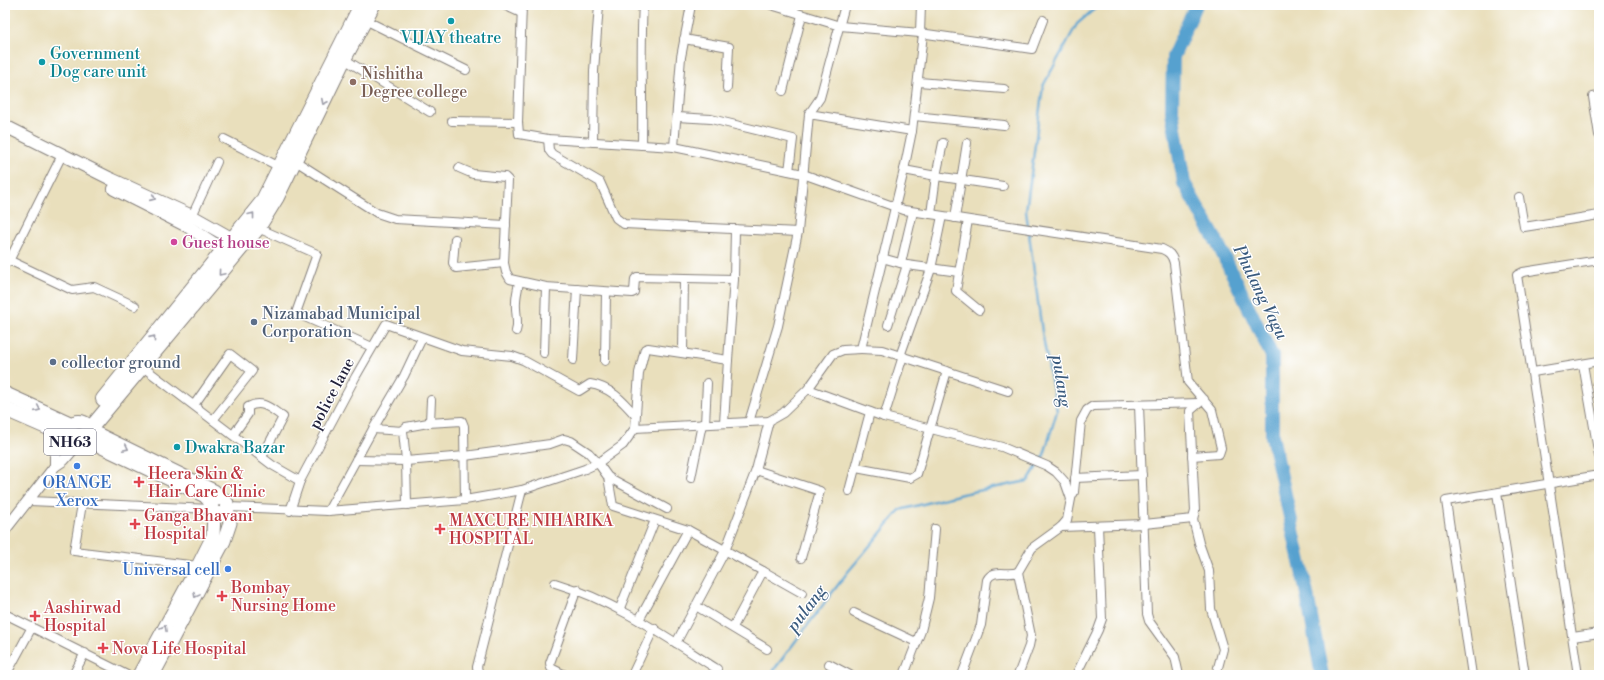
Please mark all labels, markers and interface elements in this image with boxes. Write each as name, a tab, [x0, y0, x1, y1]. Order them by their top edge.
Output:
marker: VIJAY theatre	[446, 16, 456, 26]
place label: VIJAY theatre	[400, 28, 501, 48]
place label: Government Dog care unit	[50, 44, 147, 82]
marker: Government Dog care unit	[37, 57, 47, 67]
place label: Nishitha Degree college	[361, 64, 467, 102]
marker: Nishitha Degree college	[348, 77, 358, 87]
one-way arrow	[321, 98, 328, 105]
one-way arrow	[149, 193, 157, 201]
one-way arrow	[247, 212, 254, 219]
place label: Guest house	[182, 233, 270, 253]
marker: Guest house	[169, 237, 179, 247]
water label: Phulang Vagu	[1227, 241, 1293, 344]
one-way arrow	[219, 268, 226, 276]
place label: Nizamabad Municipal Corporation	[262, 304, 420, 342]
marker: Nizamabad Municipal Corporation	[249, 317, 259, 327]
one-way arrow	[149, 336, 156, 343]
water label: pulang	[1046, 351, 1076, 410]
place label: collector ground	[61, 353, 181, 373]
street label: police lane	[305, 354, 359, 433]
marker: collector ground	[48, 357, 58, 367]
one-way arrow	[34, 404, 42, 412]
road number: NH63	[44, 429, 96, 455]
place label: Dwakra Bazar	[185, 438, 285, 458]
marker: Dwakra Bazar	[172, 442, 182, 452]
one-way arrow	[122, 443, 129, 451]
marker: ORANGE Xerox	[72, 461, 82, 471]
place label: Heera Skin & Hair Care Clinic	[148, 464, 266, 502]
place label: ORANGE Xerox	[43, 473, 111, 511]
marker: Heera Skin & Hair Care Clinic	[133, 476, 145, 488]
place label: Ganga Bhavani Hospital	[144, 506, 253, 544]
place label: MAXCURE NIHARIKA HOSPITAL	[449, 511, 614, 549]
marker: Ganga Bhavani Hospital	[129, 518, 141, 530]
marker: MAXCURE NIHARIKA HOSPITAL	[434, 523, 446, 535]
place label: Universal cell	[122, 560, 220, 580]
marker: Universal cell	[223, 564, 233, 574]
place label: Bombay Nursing Home	[230, 578, 336, 616]
water label: pulang	[781, 580, 832, 638]
marker: Bombay Nursing Home	[216, 590, 228, 602]
one-way arrow	[193, 591, 201, 599]
place label: Aashirwad Hospital	[43, 598, 121, 636]
marker: Aashirwad Hospital	[29, 610, 41, 622]
one-way arrow	[160, 625, 167, 633]
place label: Nova Life Hospital	[112, 639, 247, 659]
marker: Nova Life Hospital	[97, 642, 109, 654]

